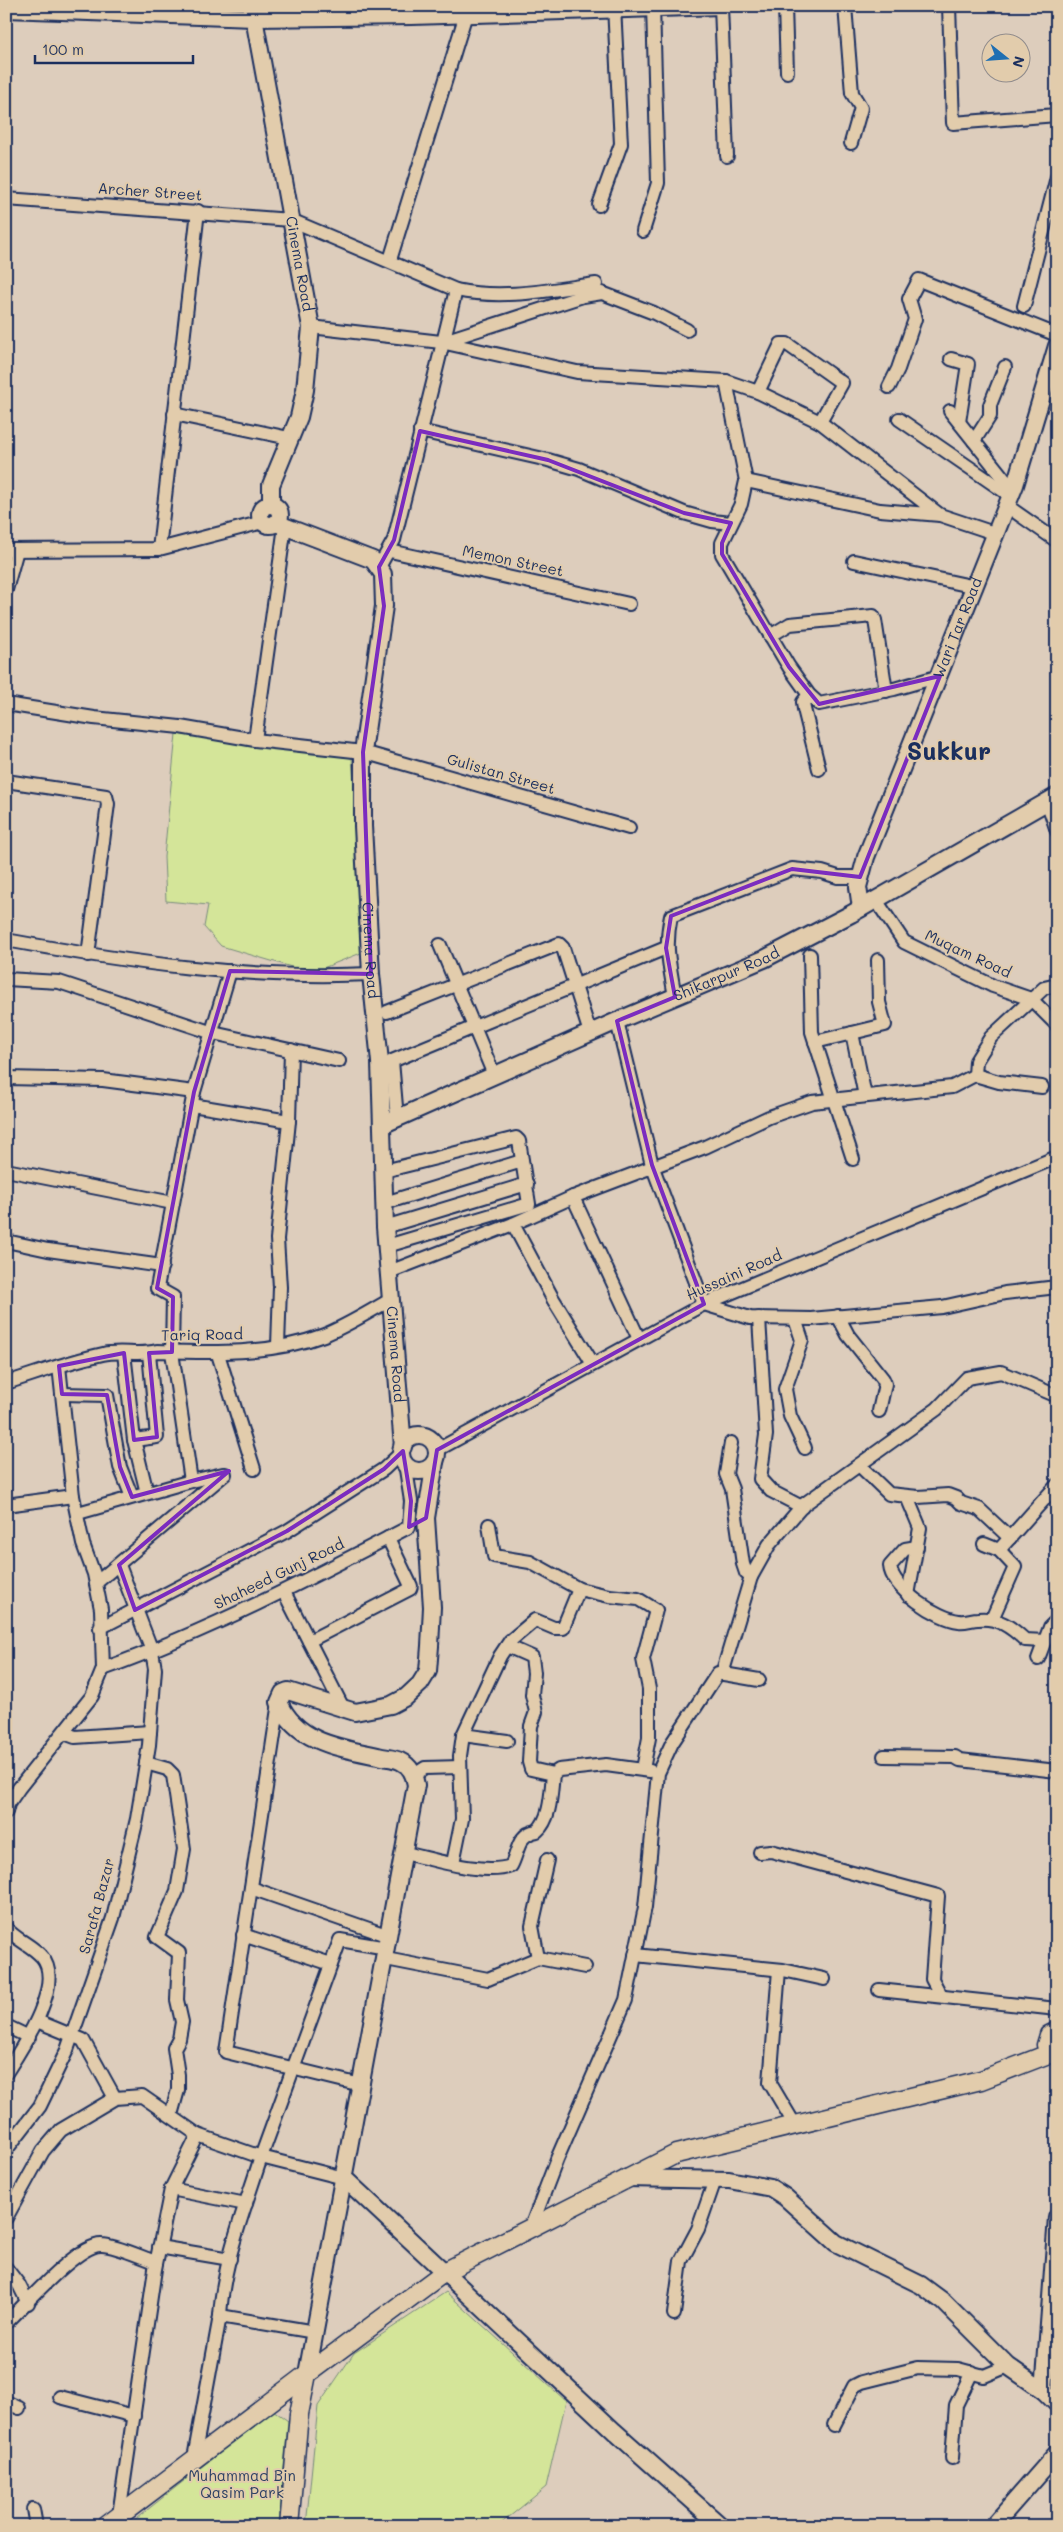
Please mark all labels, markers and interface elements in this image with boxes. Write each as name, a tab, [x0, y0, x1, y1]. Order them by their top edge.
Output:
scale bar	[35, 32, 192, 64]
north arrow	[980, 32, 1030, 82]
text: 100 m	[42, 39, 84, 59]
text: N	[1008, 54, 1030, 70]
street label: Archer Street	[97, 177, 203, 205]
street label: Cinema Road	[282, 214, 319, 313]
street label: Memon Street	[461, 540, 566, 581]
street label: Wari Tar Road	[928, 574, 986, 681]
district label: Sukkur	[907, 734, 991, 766]
street label: Gulistan Street	[445, 748, 558, 798]
street label: Cinema Road	[358, 902, 384, 999]
street label: Muqam Road	[922, 924, 1015, 982]
street label: Shikarpur Road	[670, 942, 783, 1005]
street label: Hussaini Road	[683, 1244, 784, 1304]
street label: Cinema Road	[383, 1305, 410, 1403]
street label: Tariq Road	[161, 1323, 243, 1345]
street label: Shaheed Gunj Road	[210, 1533, 347, 1613]
street label: Sarafa Bazar	[74, 1856, 118, 1956]
park label: Muhammad Bin Qasim Park	[188, 2465, 296, 2502]

